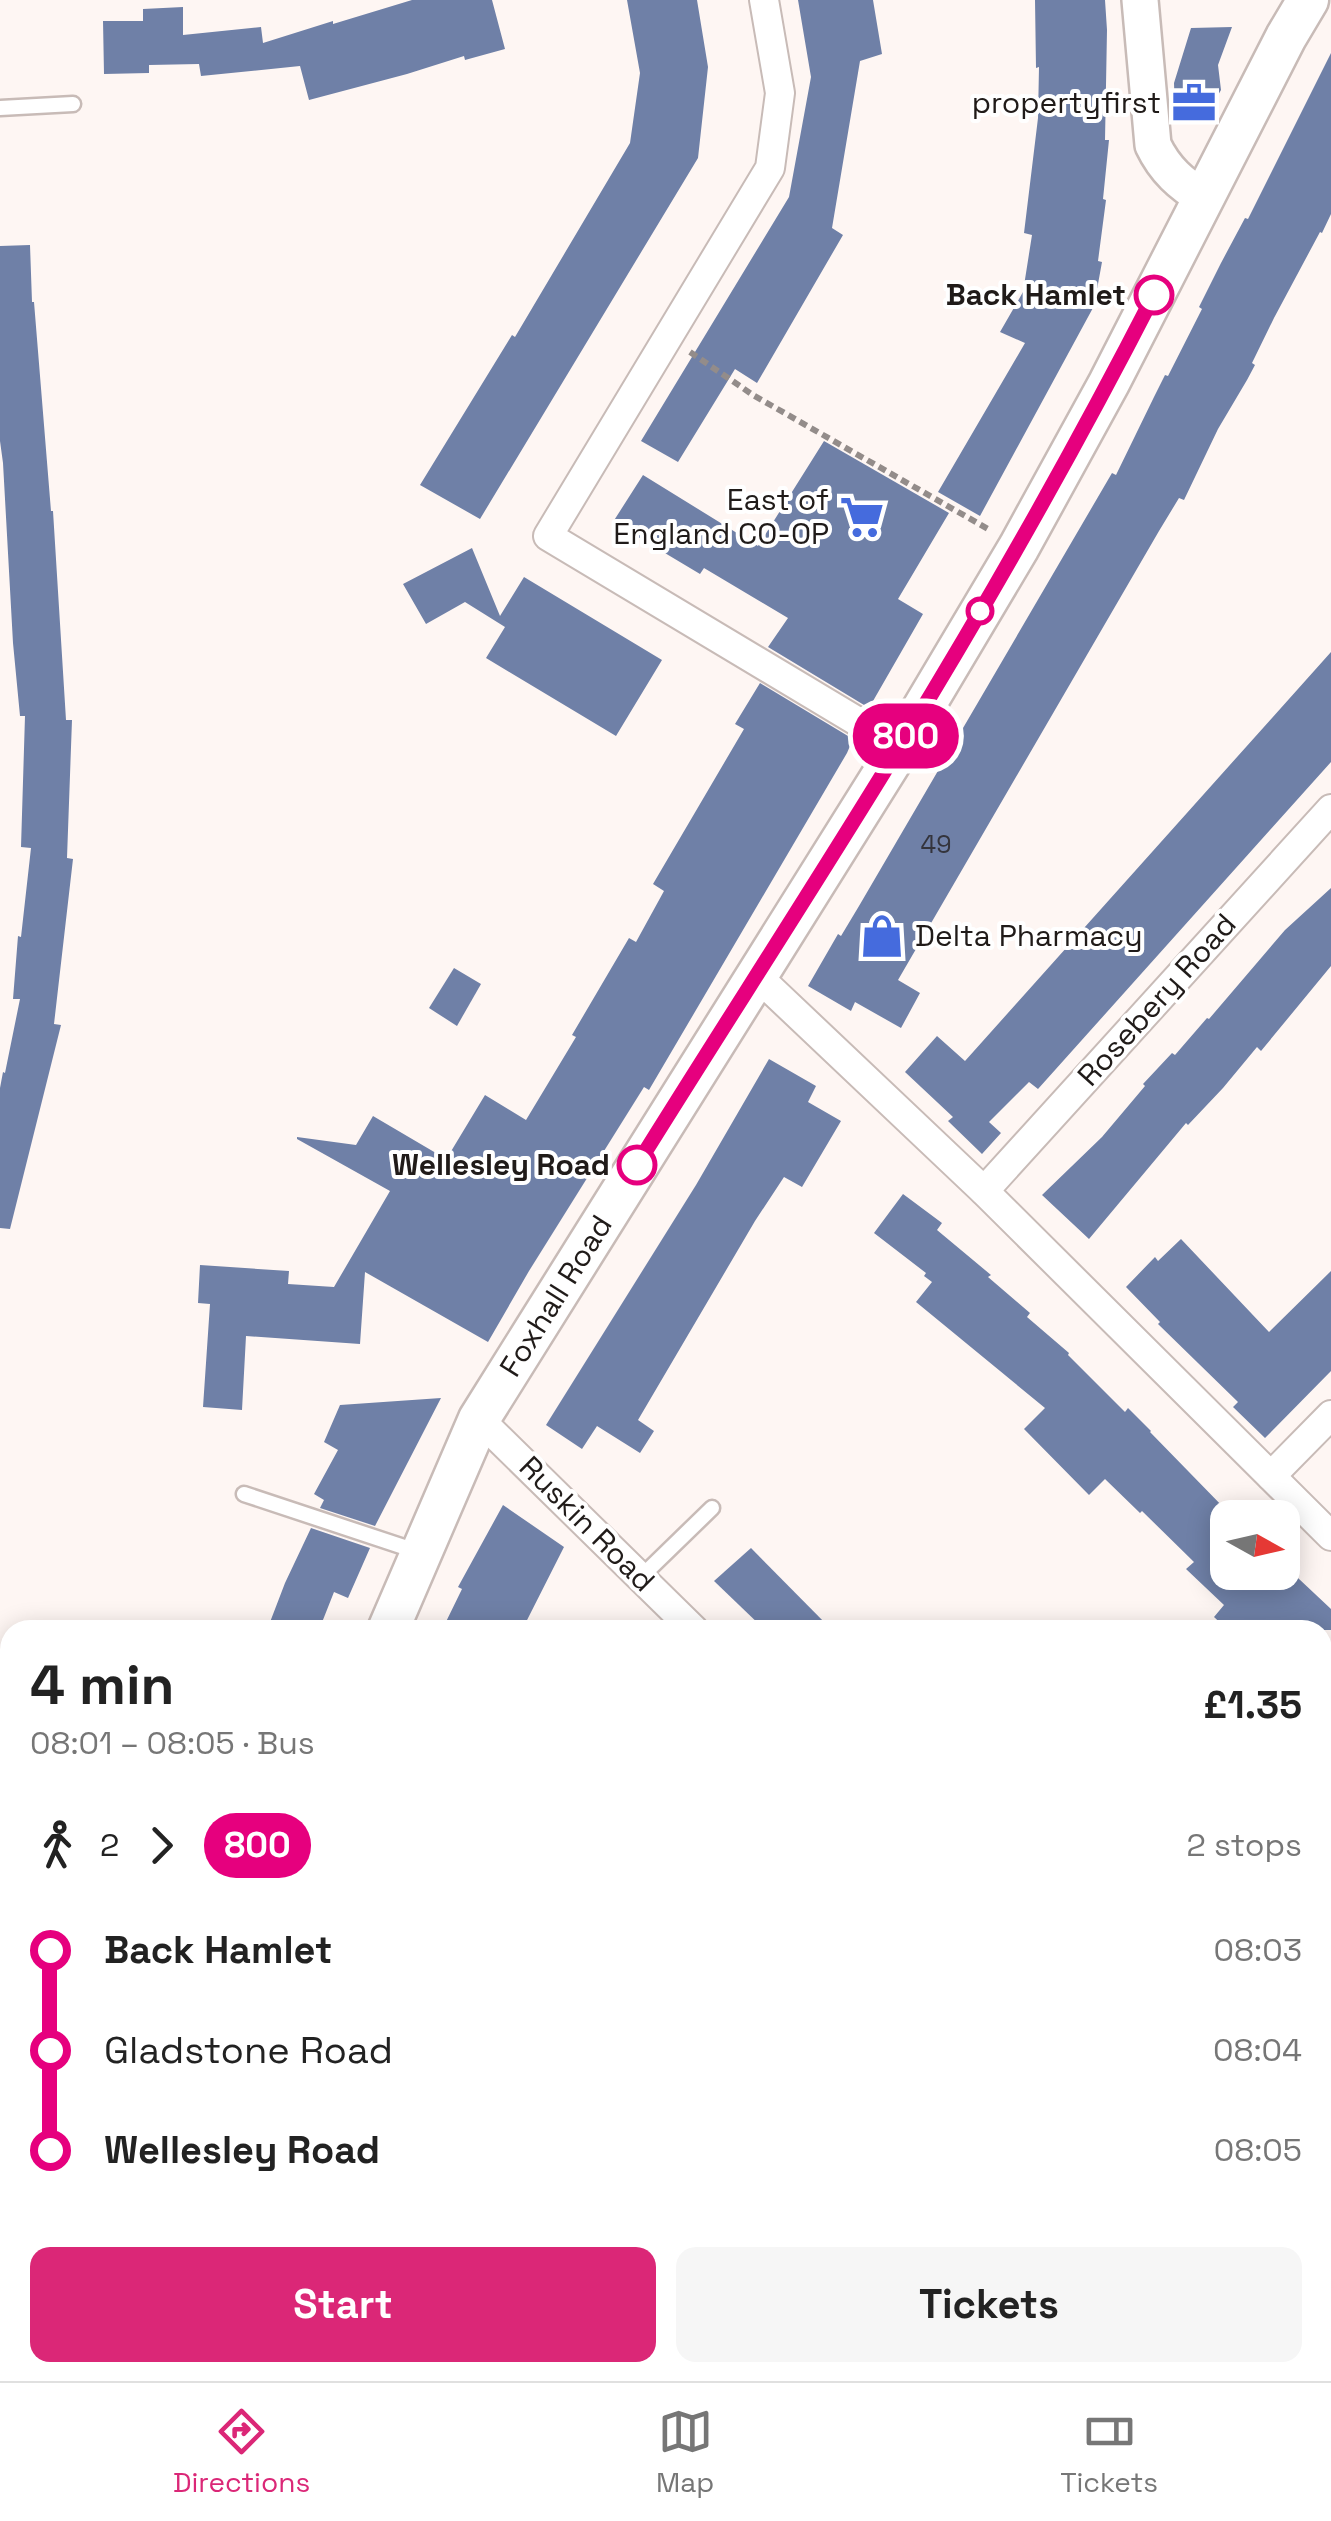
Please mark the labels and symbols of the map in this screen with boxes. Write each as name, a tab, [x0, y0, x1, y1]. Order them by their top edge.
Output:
office icon: propertyfirst	[1170, 79, 1218, 127]
place label: propertyfirst	[972, 83, 1161, 122]
place label: Back Hamlet	[946, 275, 1126, 314]
marker: Back Hamlet	[1135, 276, 1173, 314]
place label: East of England CO-OP	[613, 480, 829, 553]
supermarket icon: East of England CO-OP	[838, 493, 886, 541]
unlabelled marker	[967, 598, 993, 624]
line badge: 800	[848, 704, 964, 768]
house number: 49	[921, 828, 951, 860]
street label: Rosebery Road	[1069, 905, 1244, 1094]
shop icon: Delta Pharmacy	[858, 912, 906, 960]
place label: Delta Pharmacy	[915, 916, 1143, 955]
place label: Wellesley Road	[392, 1145, 610, 1184]
marker: Wellesley Road	[618, 1146, 656, 1184]
street label: Foxhall Road	[491, 1208, 621, 1384]
street label: Ruskin Road	[511, 1448, 663, 1600]
north arrow	[1210, 1500, 1300, 1590]

